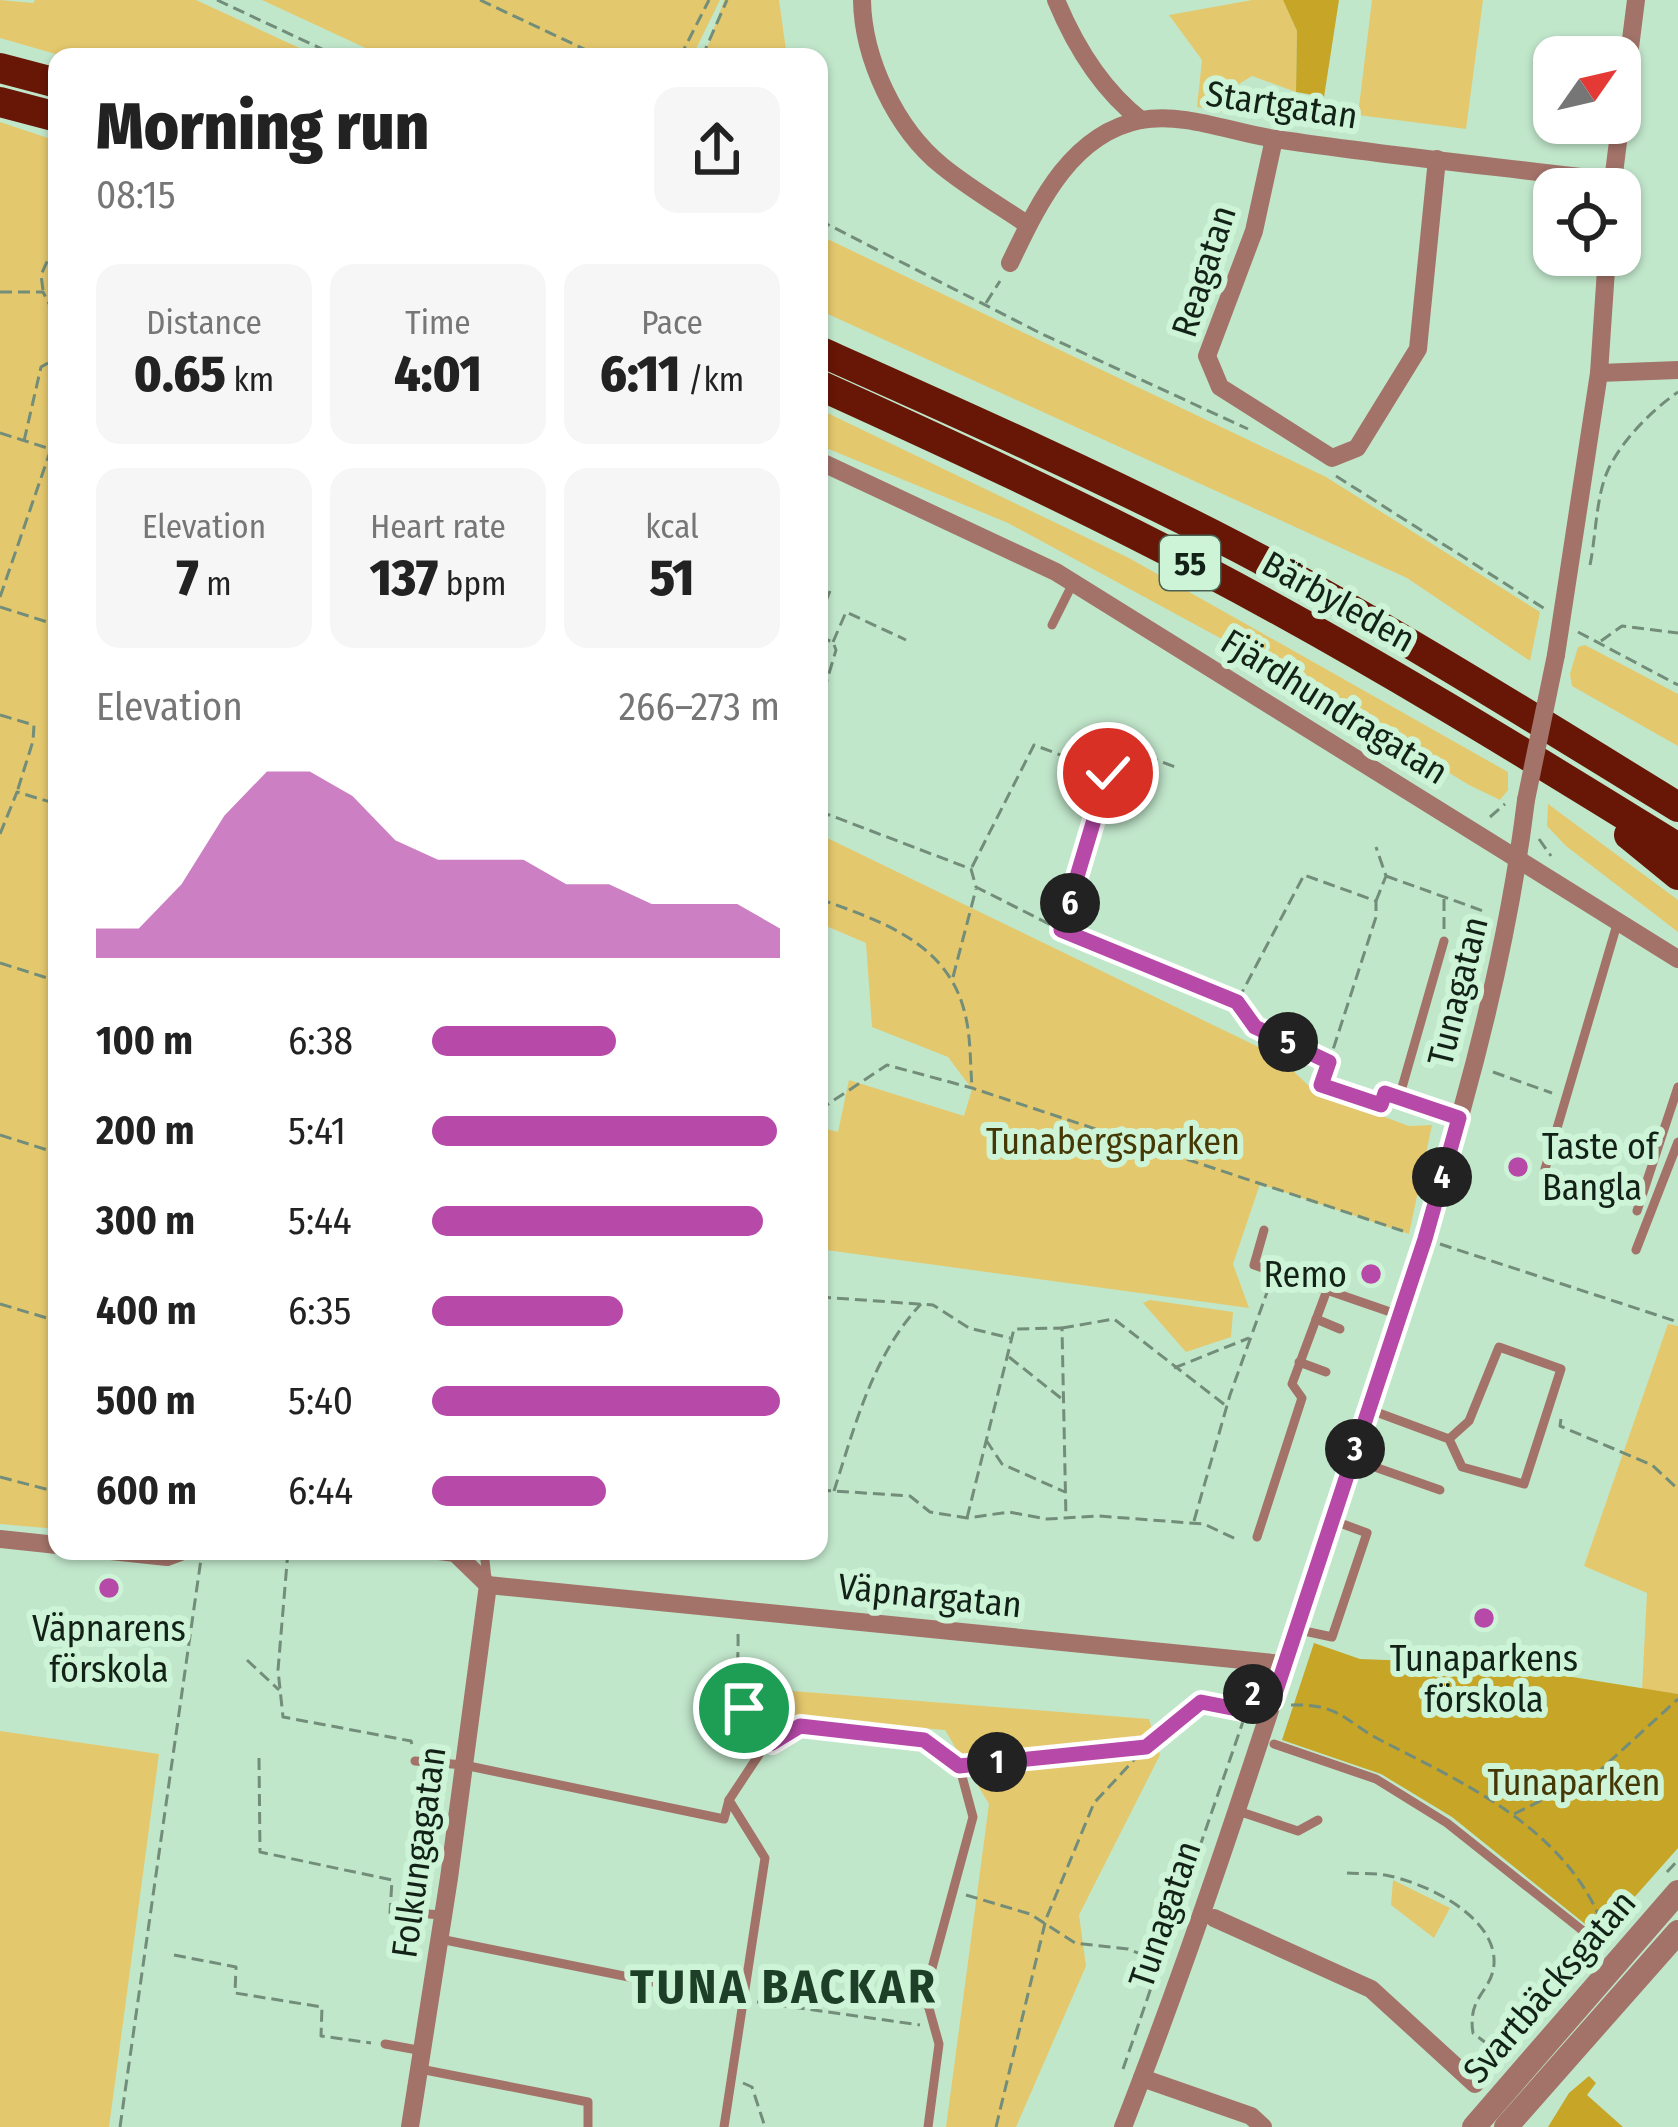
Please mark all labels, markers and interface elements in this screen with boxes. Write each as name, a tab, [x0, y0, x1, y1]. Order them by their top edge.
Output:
north arrow	[1533, 36, 1641, 144]
map controls	[1533, 36, 1641, 276]
street label: Startgatan	[1203, 71, 1361, 139]
text: Morning run	[96, 87, 429, 166]
button: share	[654, 87, 780, 213]
button: locate	[1533, 168, 1641, 276]
text: 08:15	[96, 172, 176, 218]
street label: Reagatan	[1162, 200, 1246, 343]
text: Distance	[146, 303, 262, 343]
text: Time	[405, 303, 471, 343]
text: Pace	[641, 303, 703, 343]
text: 0.65	[134, 343, 226, 405]
text: 4:01	[394, 343, 482, 405]
text: 6:11	[600, 343, 680, 405]
text: km	[226, 360, 274, 400]
text: /km	[680, 360, 744, 400]
text: Elevation	[142, 507, 266, 547]
text: Heart rate	[370, 507, 506, 547]
text: kcal	[645, 507, 699, 547]
road number: 55	[1160, 536, 1220, 590]
street label: Bärbyleden	[1254, 542, 1423, 662]
text: 7	[176, 547, 198, 609]
text: 137	[370, 547, 438, 609]
text: 51	[650, 547, 694, 609]
text: m	[198, 564, 232, 604]
text: bpm	[438, 564, 506, 604]
street label: Fjärdhundragatan	[1213, 620, 1456, 794]
text: Elevation	[96, 684, 243, 730]
text: 266–273 m	[619, 684, 780, 730]
pin	[1057, 722, 1159, 824]
icon: check	[1075, 740, 1141, 806]
pin: 6	[1040, 873, 1100, 933]
text: 6	[1061, 883, 1079, 923]
street label: Tunagatan	[1418, 912, 1498, 1070]
pin: 5	[1258, 1012, 1318, 1072]
text: 100 m	[96, 1018, 193, 1064]
text: 6:38	[288, 1018, 353, 1064]
text: 5	[1280, 1022, 1296, 1062]
text: 200 m	[96, 1108, 195, 1154]
text: 5:41	[288, 1108, 346, 1154]
park label: Tunabergsparken	[986, 1120, 1240, 1164]
place label: Taste of Bangla	[1542, 1125, 1660, 1210]
pin: 4	[1412, 1147, 1472, 1207]
marker: Taste of Bangla	[1505, 1154, 1531, 1180]
text: 4	[1434, 1157, 1450, 1197]
text: 300 m	[96, 1198, 195, 1244]
text: 5:44	[288, 1198, 352, 1244]
place label: Remo	[1264, 1253, 1347, 1297]
marker: Remo	[1358, 1261, 1384, 1287]
text: 400 m	[96, 1288, 197, 1334]
text: 6:35	[288, 1288, 351, 1334]
text: 500 m	[96, 1378, 196, 1424]
text: 5:40	[288, 1378, 353, 1424]
pin: 3	[1325, 1419, 1385, 1479]
text: 3	[1347, 1429, 1363, 1469]
text: 600 m	[96, 1468, 197, 1514]
text: 6:44	[288, 1468, 353, 1514]
street label: Väpnargatan	[836, 1564, 1024, 1628]
marker: Väpnarens förskola	[96, 1575, 122, 1601]
marker: Tunaparkens förskola	[1471, 1605, 1497, 1631]
place label: Väpnarens förskola	[32, 1607, 186, 1692]
place label: Tunaparkens förskola	[1390, 1637, 1578, 1722]
pin	[693, 1657, 795, 1759]
pin: 2	[1223, 1664, 1283, 1724]
text: 2	[1245, 1674, 1261, 1714]
icon: arrive	[711, 1675, 777, 1741]
pin: 1	[967, 1732, 1027, 1792]
text: 1	[990, 1742, 1004, 1782]
street label: Folkungagatan	[382, 1744, 456, 1961]
park label: Tunaparken	[1488, 1761, 1660, 1805]
street label: Tunagatan	[1119, 1835, 1211, 1994]
street label: Svartbäcksgatan	[1454, 1881, 1645, 2092]
district label: TUNA BACKAR	[630, 1958, 938, 2016]

